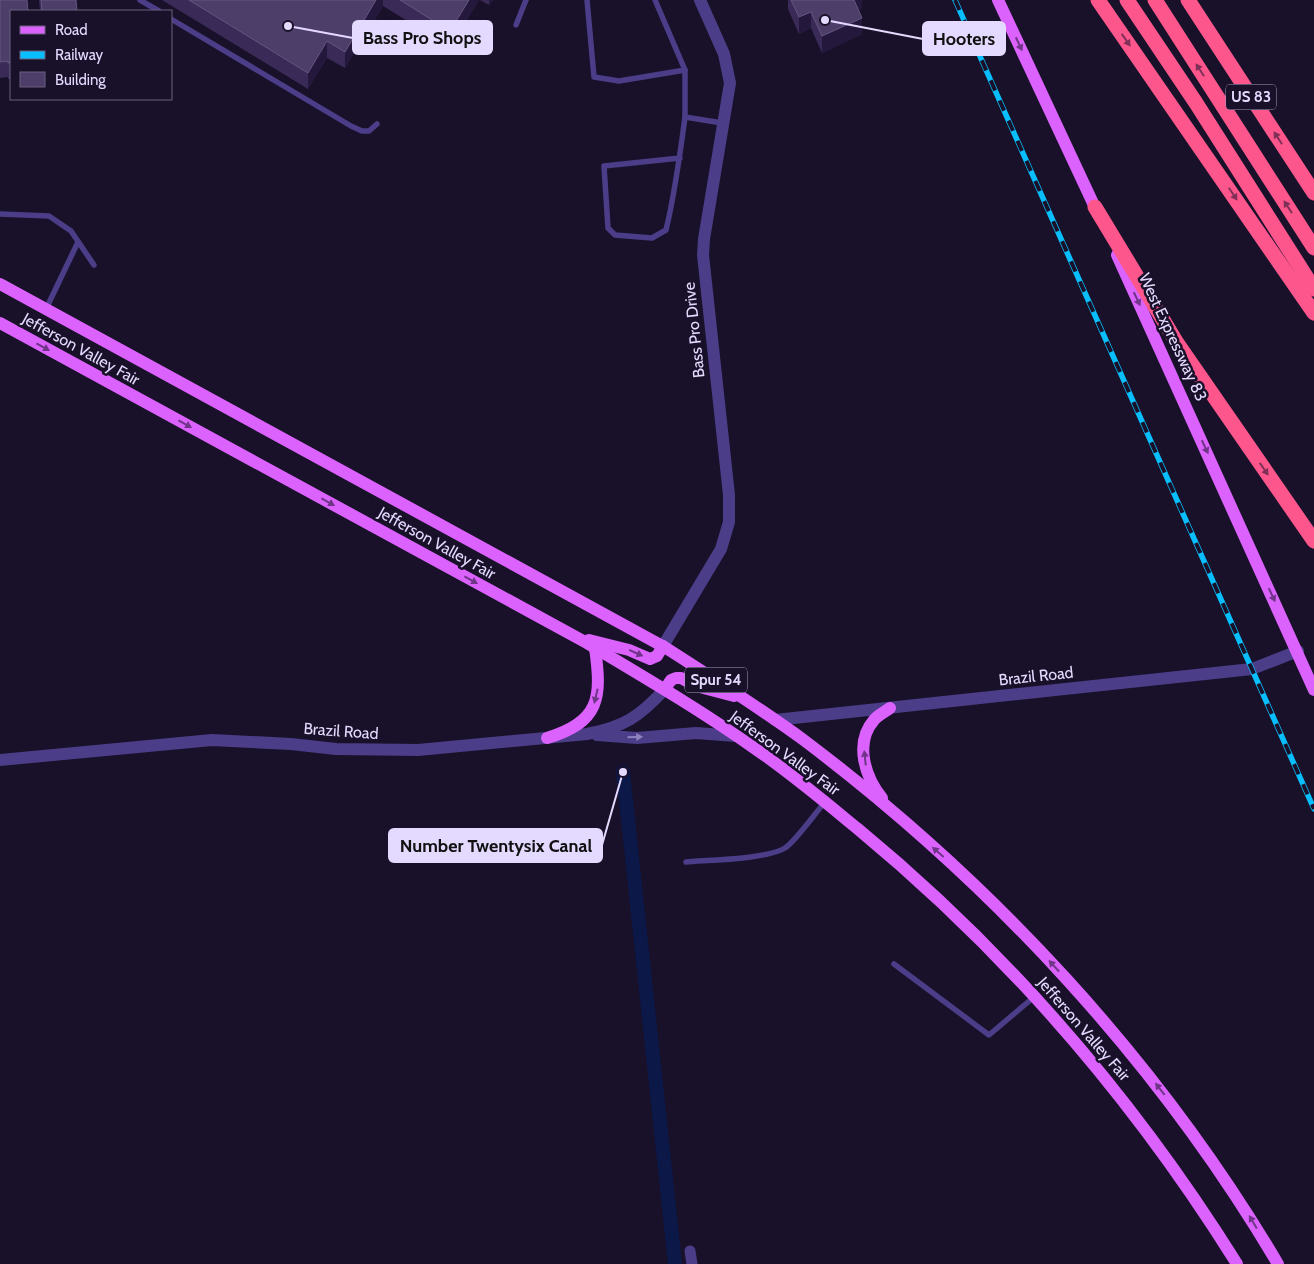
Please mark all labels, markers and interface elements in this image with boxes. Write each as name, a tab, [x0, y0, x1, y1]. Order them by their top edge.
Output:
legend	[10, 10, 172, 100]
text: Road	[55, 21, 88, 39]
callout: Bass Pro Shops	[353, 21, 492, 54]
callout: Hooters	[923, 22, 1005, 55]
text: Bass Pro Shops	[363, 27, 482, 49]
text: Hooters	[933, 28, 996, 50]
one-way arrow	[1121, 33, 1131, 47]
one-way arrow	[1015, 37, 1023, 51]
text: Railway	[55, 46, 104, 64]
one-way arrow	[1195, 64, 1205, 77]
text: Building	[55, 71, 106, 89]
road number: US 83	[1226, 84, 1276, 110]
one-way arrow	[1273, 131, 1283, 144]
one-way arrow	[1228, 188, 1237, 201]
one-way arrow	[1283, 201, 1292, 214]
street label: West Expressway 83	[1135, 270, 1211, 404]
street label: Bass Pro Drive	[680, 281, 708, 379]
one-way arrow	[1134, 292, 1142, 306]
street label: Jefferson Valley Fair	[18, 308, 144, 390]
one-way arrow	[36, 342, 49, 351]
one-way arrow	[179, 420, 192, 429]
one-way arrow	[1201, 440, 1209, 454]
one-way arrow	[1259, 462, 1269, 475]
one-way arrow	[321, 498, 335, 506]
street label: Jefferson Valley Fair	[374, 502, 500, 584]
one-way arrow	[463, 576, 478, 584]
one-way arrow	[1269, 588, 1277, 602]
one-way arrow	[629, 649, 643, 657]
street label: Brazil Road	[998, 663, 1074, 689]
road number: Spur 54	[685, 668, 747, 692]
one-way arrow	[592, 689, 600, 704]
street label: Jefferson Valley Fair	[725, 706, 844, 800]
street label: Brazil Road	[303, 719, 379, 743]
one-way arrow	[628, 733, 644, 741]
one-way arrow	[861, 750, 869, 766]
callout: Number Twentysix Canal	[389, 829, 602, 862]
text: Number Twentysix Canal	[400, 835, 592, 857]
one-way arrow	[933, 846, 945, 858]
one-way arrow	[1048, 961, 1060, 973]
street label: Jefferson Valley Fair	[1033, 972, 1135, 1086]
one-way arrow	[1154, 1083, 1165, 1096]
one-way arrow	[1249, 1216, 1258, 1229]

